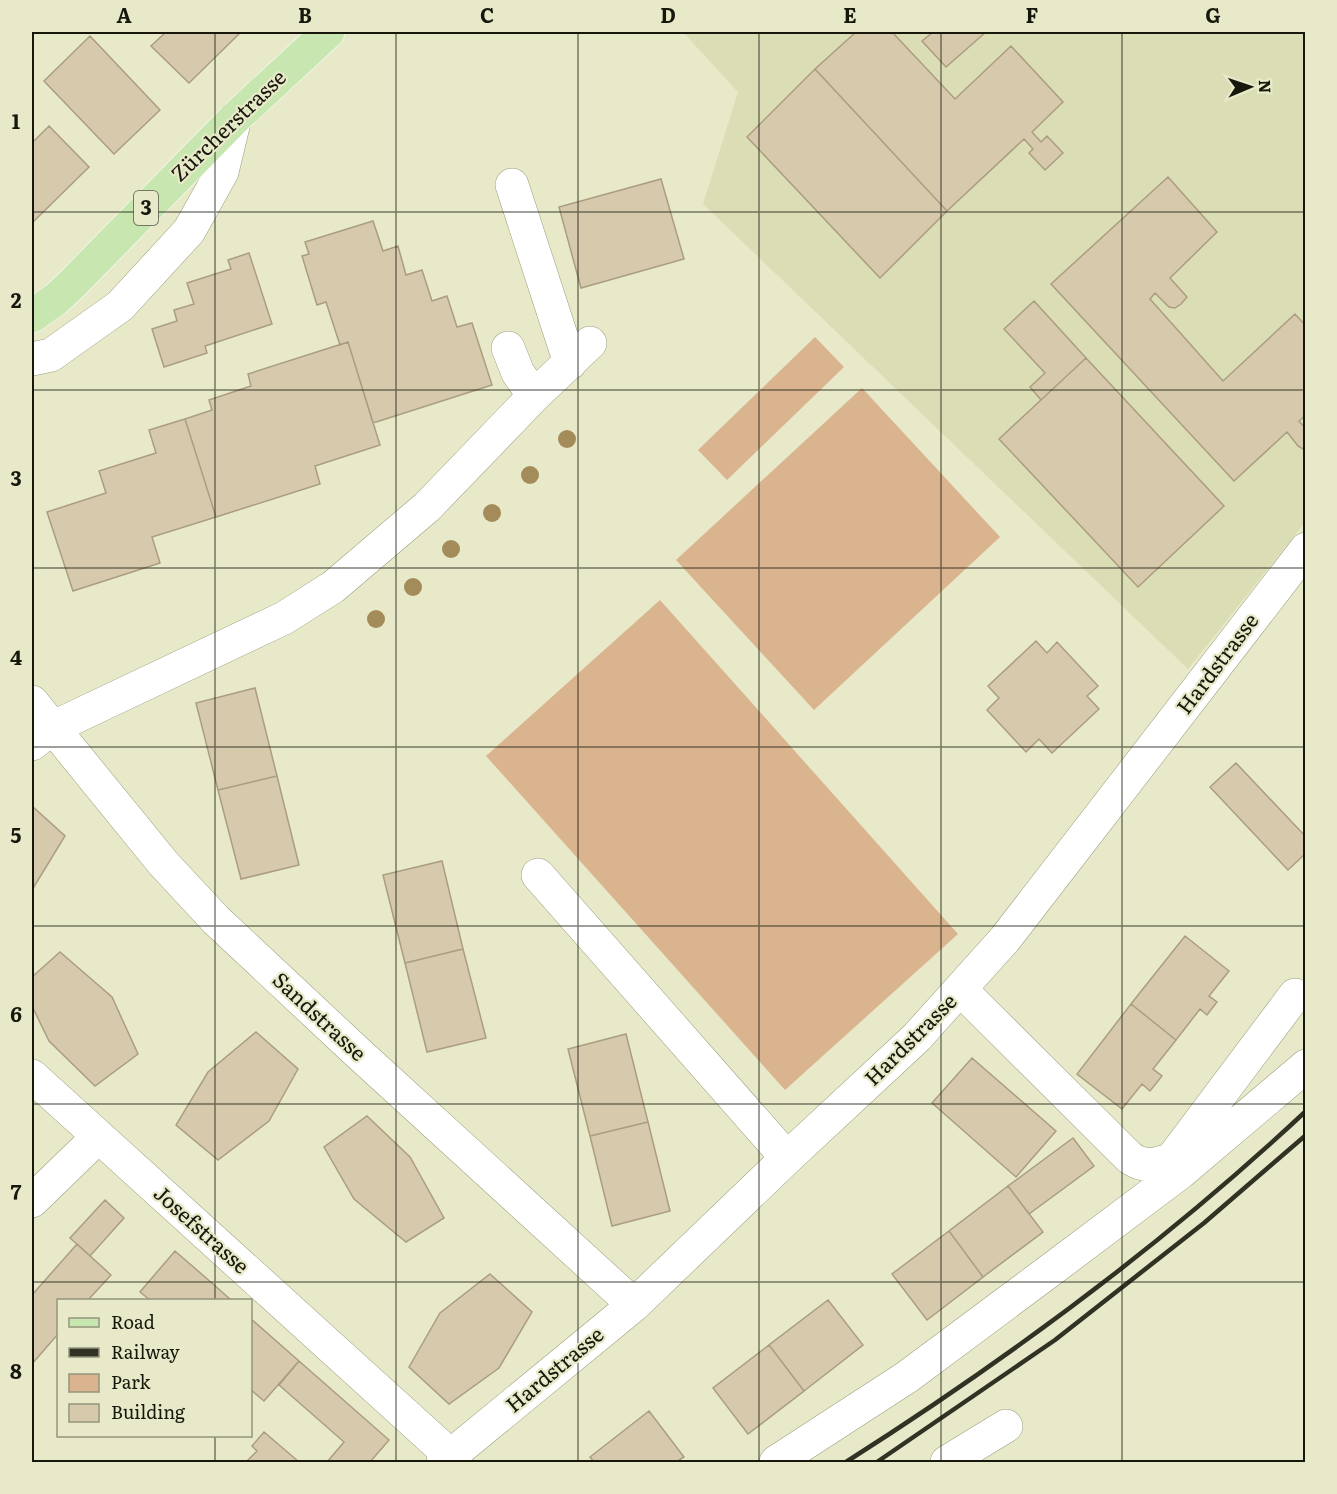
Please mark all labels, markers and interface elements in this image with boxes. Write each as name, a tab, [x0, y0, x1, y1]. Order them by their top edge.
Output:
text: A	[116, 0, 132, 29]
text: B	[298, 0, 312, 29]
text: C	[480, 0, 494, 29]
text: D	[660, 0, 676, 29]
text: E	[843, 0, 857, 29]
text: F	[1026, 0, 1039, 29]
text: G	[1205, 0, 1221, 29]
north arrow	[1220, 57, 1280, 117]
street label: Zürcherstrasse	[163, 61, 292, 187]
text: N	[1254, 79, 1278, 94]
text: 1	[12, 105, 20, 135]
road number: 3	[134, 191, 158, 225]
text: 2	[11, 284, 22, 314]
text: 3	[10, 462, 22, 492]
street label: Hardstrasse	[1168, 605, 1264, 720]
text: 4	[10, 641, 22, 671]
text: 5	[11, 819, 22, 849]
street label: Sandstrasse	[267, 963, 375, 1067]
street label: Hardstrasse	[856, 985, 963, 1091]
text: 6	[10, 998, 22, 1028]
text: 7	[11, 1176, 22, 1206]
street label: Josefstrasse	[148, 1177, 257, 1280]
legend	[57, 1299, 252, 1437]
text: Road	[111, 1308, 155, 1335]
street label: Hardstrasse	[498, 1318, 609, 1418]
text: Railway	[111, 1338, 180, 1365]
text: 8	[10, 1355, 22, 1385]
text: Park	[111, 1368, 152, 1395]
text: Building	[111, 1398, 186, 1425]

